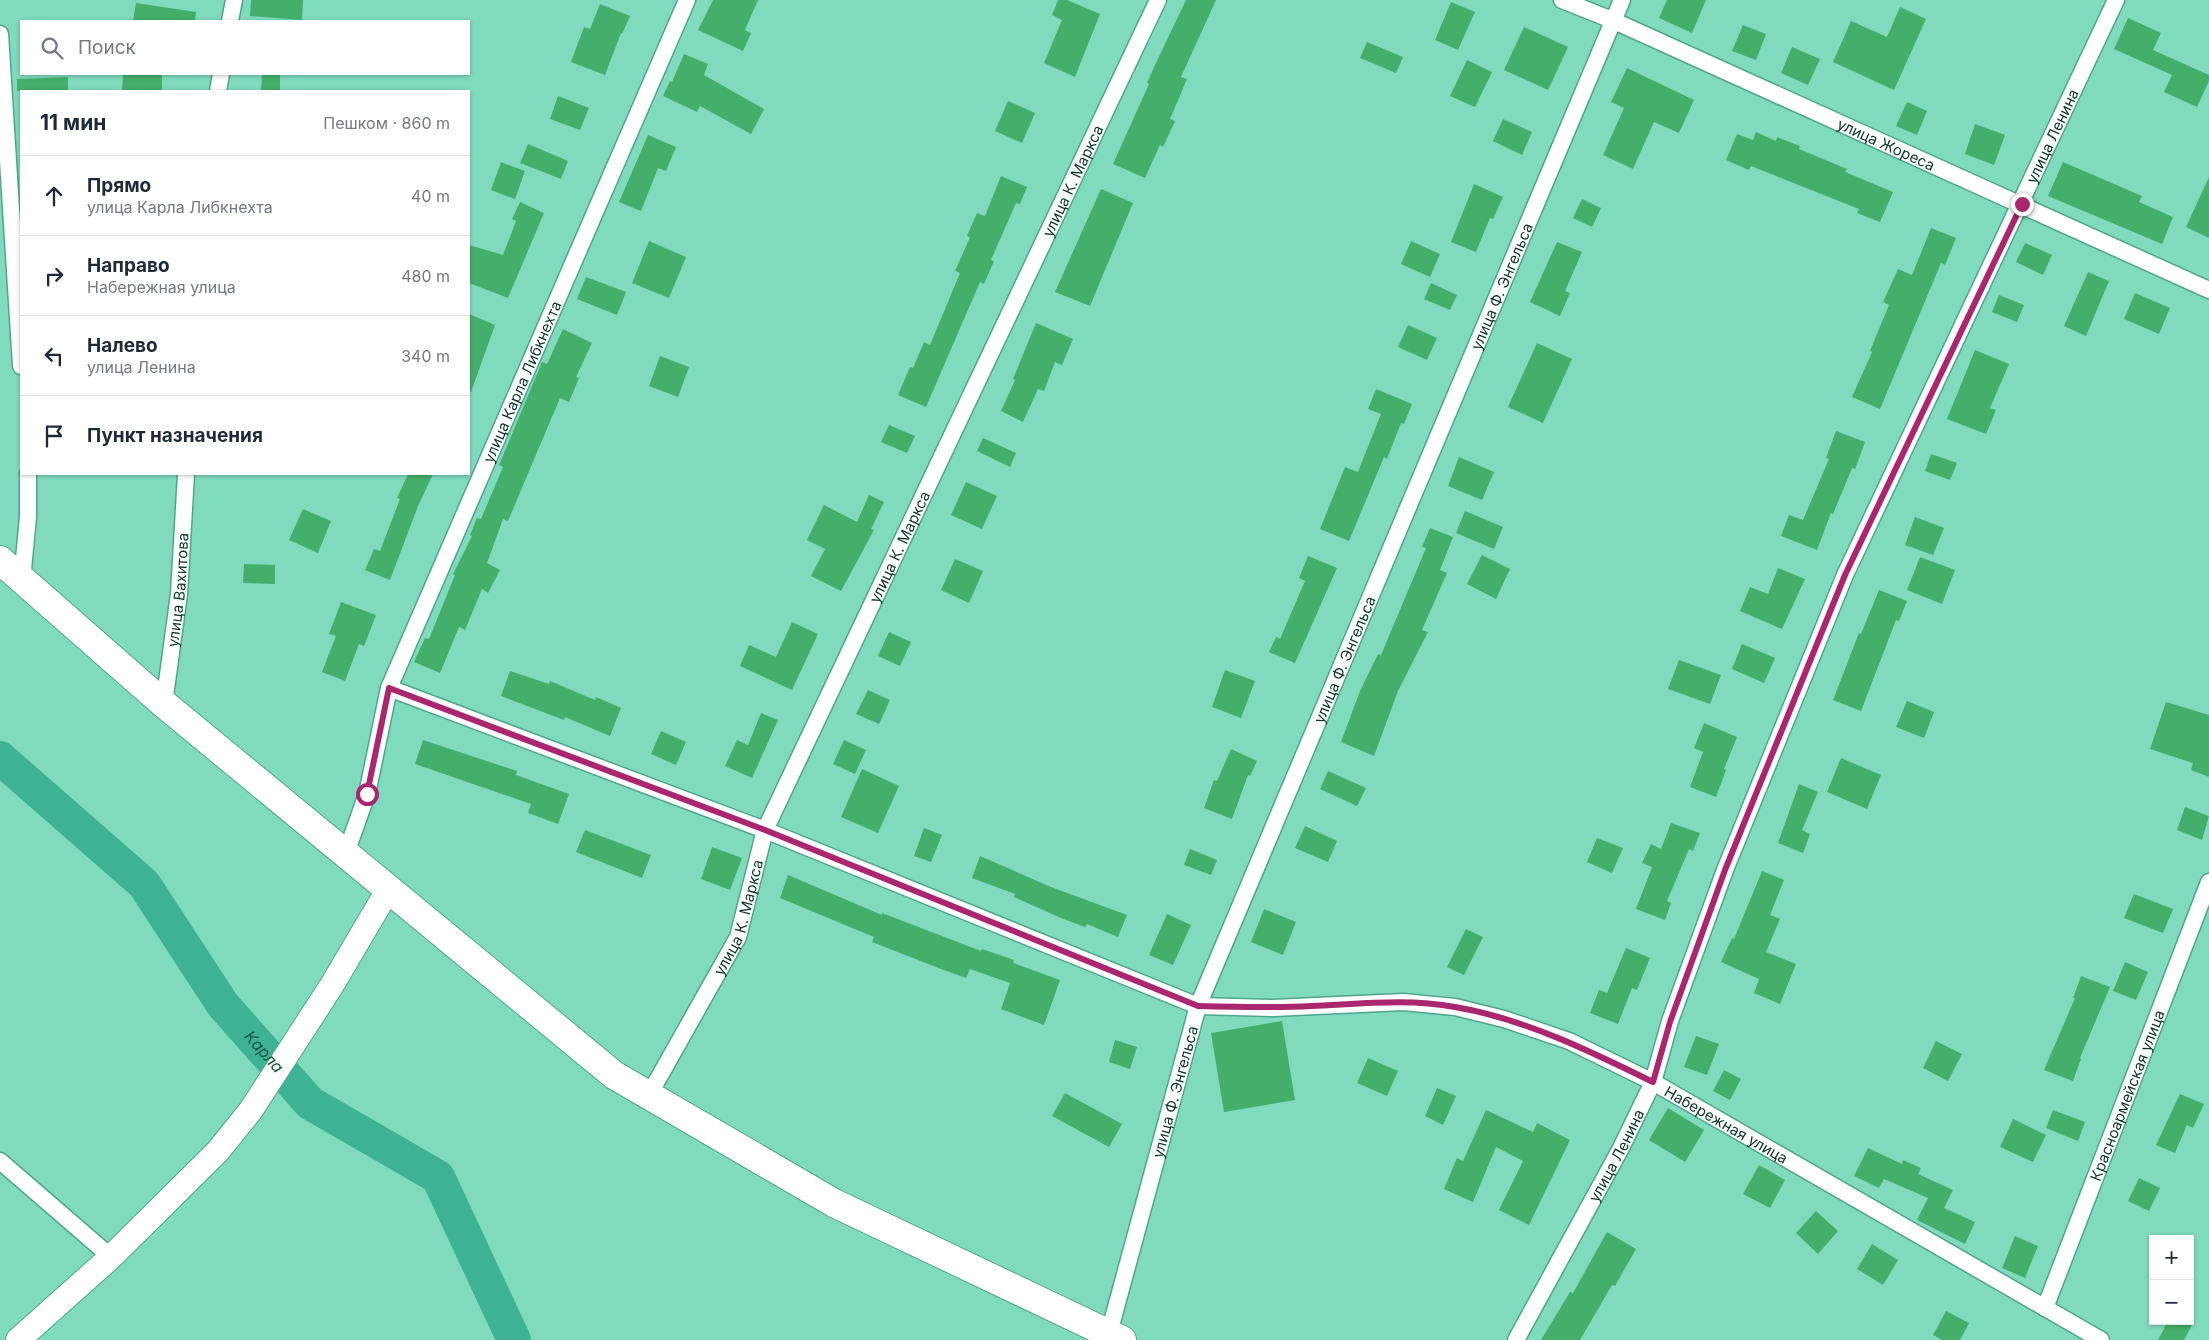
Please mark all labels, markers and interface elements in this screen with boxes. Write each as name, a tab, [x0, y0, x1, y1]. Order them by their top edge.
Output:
search box	[20, 20, 470, 75]
icon: search	[38, 34, 66, 62]
text: Поиск	[78, 36, 136, 59]
street label: улица Ленина	[2022, 86, 2082, 186]
text: 11 мин	[40, 110, 106, 135]
text: Пешком · 860 m	[323, 113, 450, 133]
street label: улица Жореса	[1835, 114, 1938, 174]
street label: улица К. Маркса	[1038, 122, 1107, 240]
text: Прямо	[87, 174, 151, 197]
icon: ahead	[40, 182, 68, 210]
text: 40 m	[411, 186, 450, 206]
route end	[2011, 193, 2034, 216]
text: улица Карла Либкнехта	[87, 197, 273, 217]
street label: улица Ф. Энгельса	[1466, 220, 1537, 353]
text: Направо	[87, 254, 170, 277]
icon: right	[40, 262, 68, 290]
text: 480 m	[401, 266, 450, 286]
text: Набережная улица	[87, 277, 236, 297]
street label: улица Карла Либкнехта	[478, 298, 565, 465]
text: Налево	[87, 334, 158, 357]
icon: left	[40, 342, 68, 370]
text: 340 m	[401, 346, 450, 366]
text: улица Ленина	[87, 357, 196, 377]
icon: arrive	[40, 422, 68, 450]
text: Пункт назначения	[87, 424, 263, 447]
street label: улица К. Маркса	[864, 488, 934, 606]
street label: улица Вахитова	[162, 532, 192, 648]
street label: улица Ф. Энгельса	[1309, 593, 1379, 726]
route start	[356, 783, 379, 806]
street label: улица К. Маркса	[709, 858, 767, 978]
street label: Красноармейская улица	[2085, 1007, 2168, 1183]
street label: улица Ф. Энгельса	[1148, 1024, 1202, 1160]
water label: Карла	[240, 1026, 288, 1077]
street label: Набережная улица	[1661, 1081, 1792, 1167]
street label: улица Ленина	[1584, 1106, 1648, 1205]
map controls	[2149, 1235, 2194, 1325]
button: +	[2149, 1235, 2194, 1280]
button: −	[2149, 1280, 2194, 1325]

